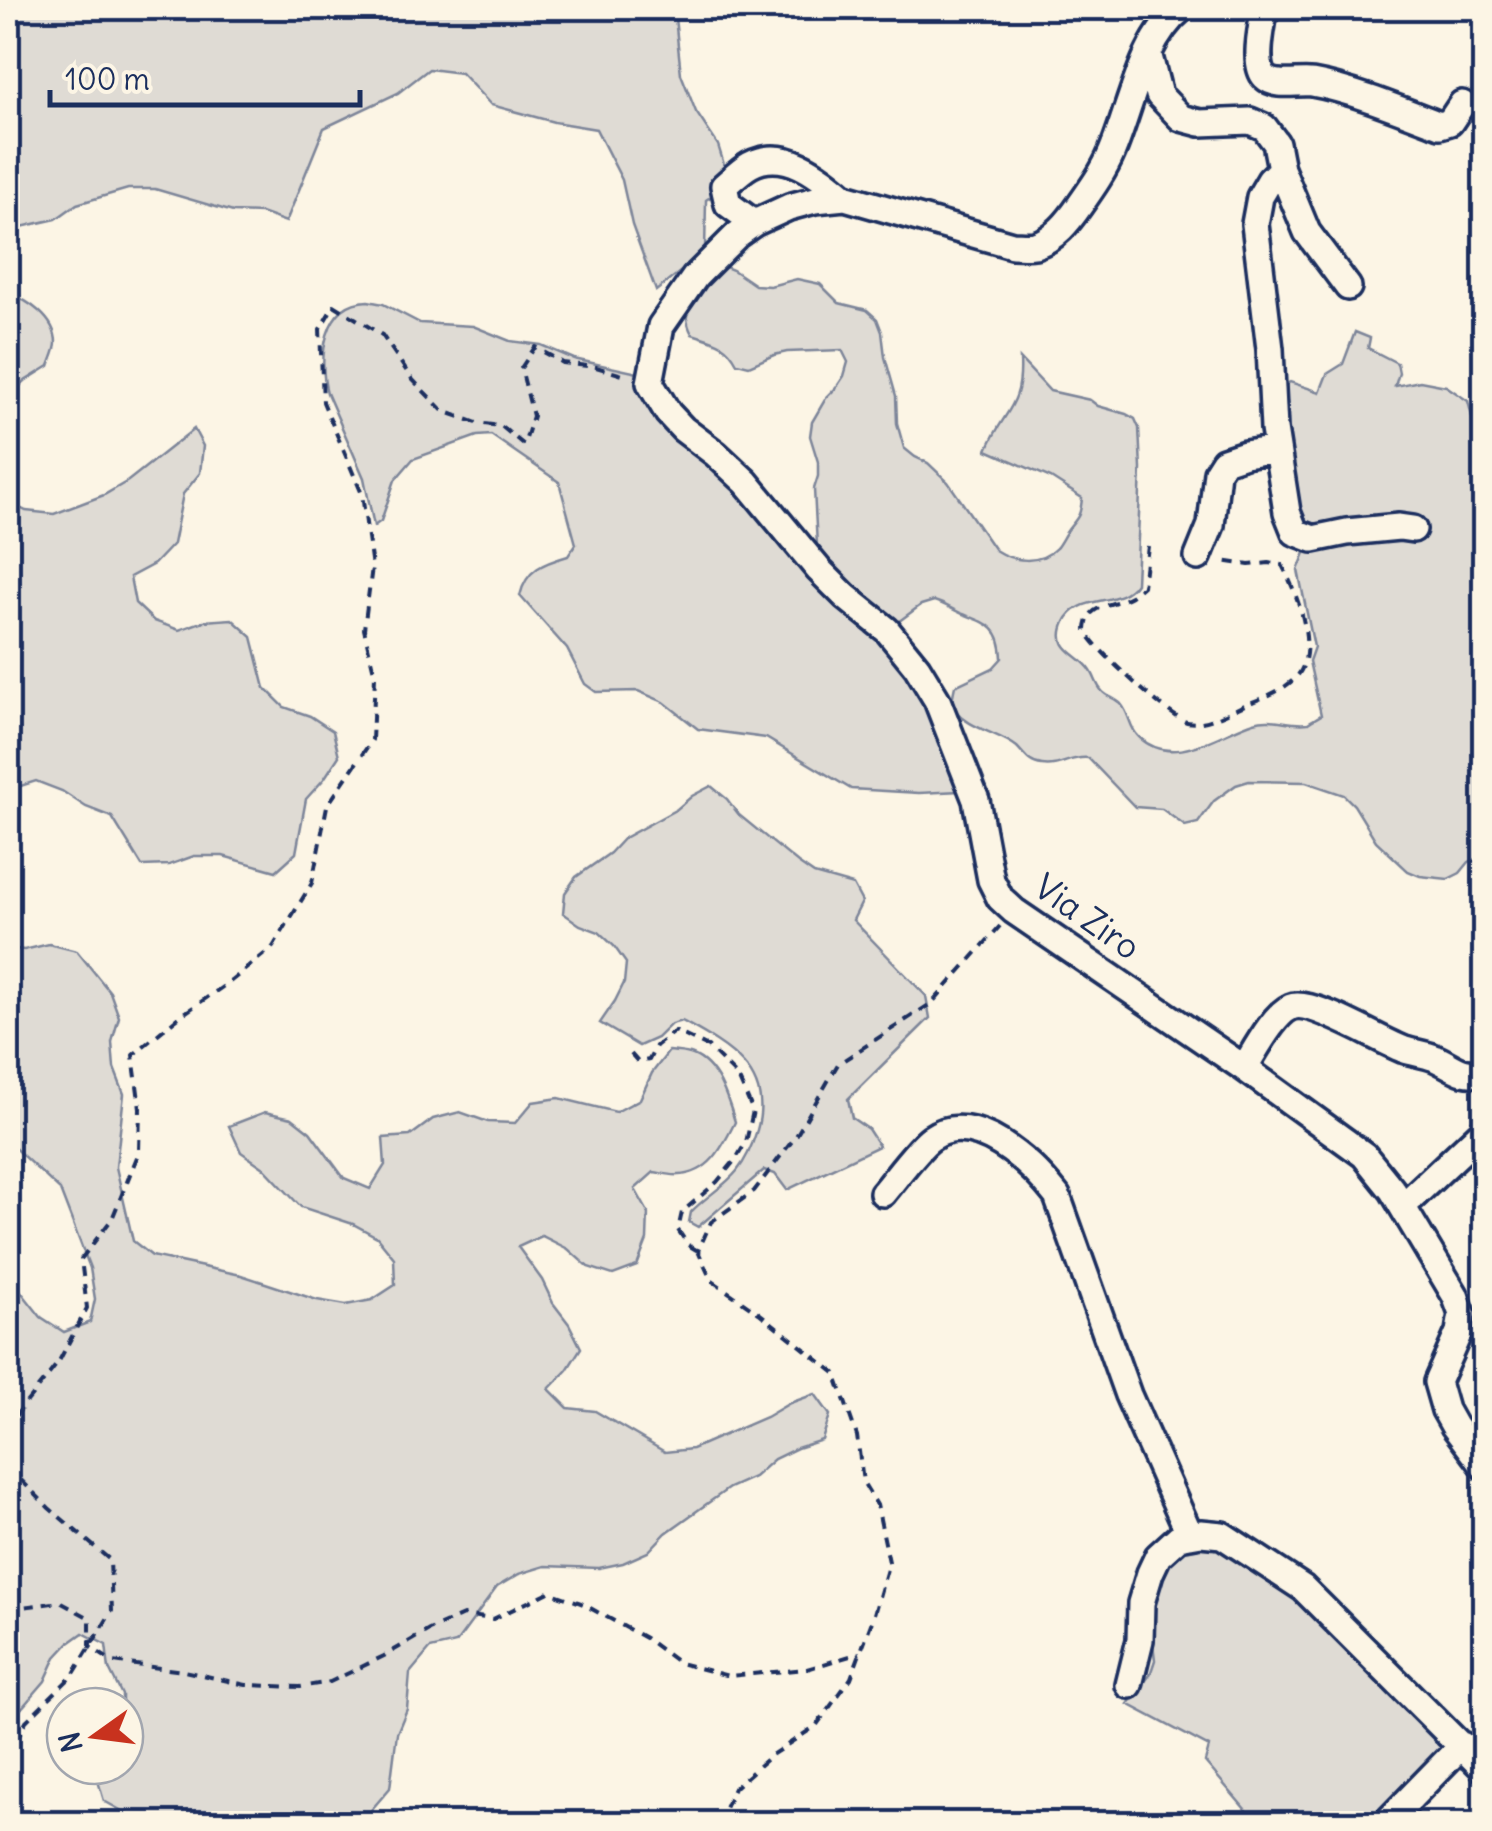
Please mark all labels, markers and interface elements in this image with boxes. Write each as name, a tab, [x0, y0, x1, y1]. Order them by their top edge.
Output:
scale bar	[50, 45, 360, 107]
text: 100 m	[65, 60, 150, 98]
street label: Via Ziro	[1026, 864, 1149, 968]
north arrow	[45, 1686, 145, 1786]
text: N	[51, 1728, 91, 1756]

